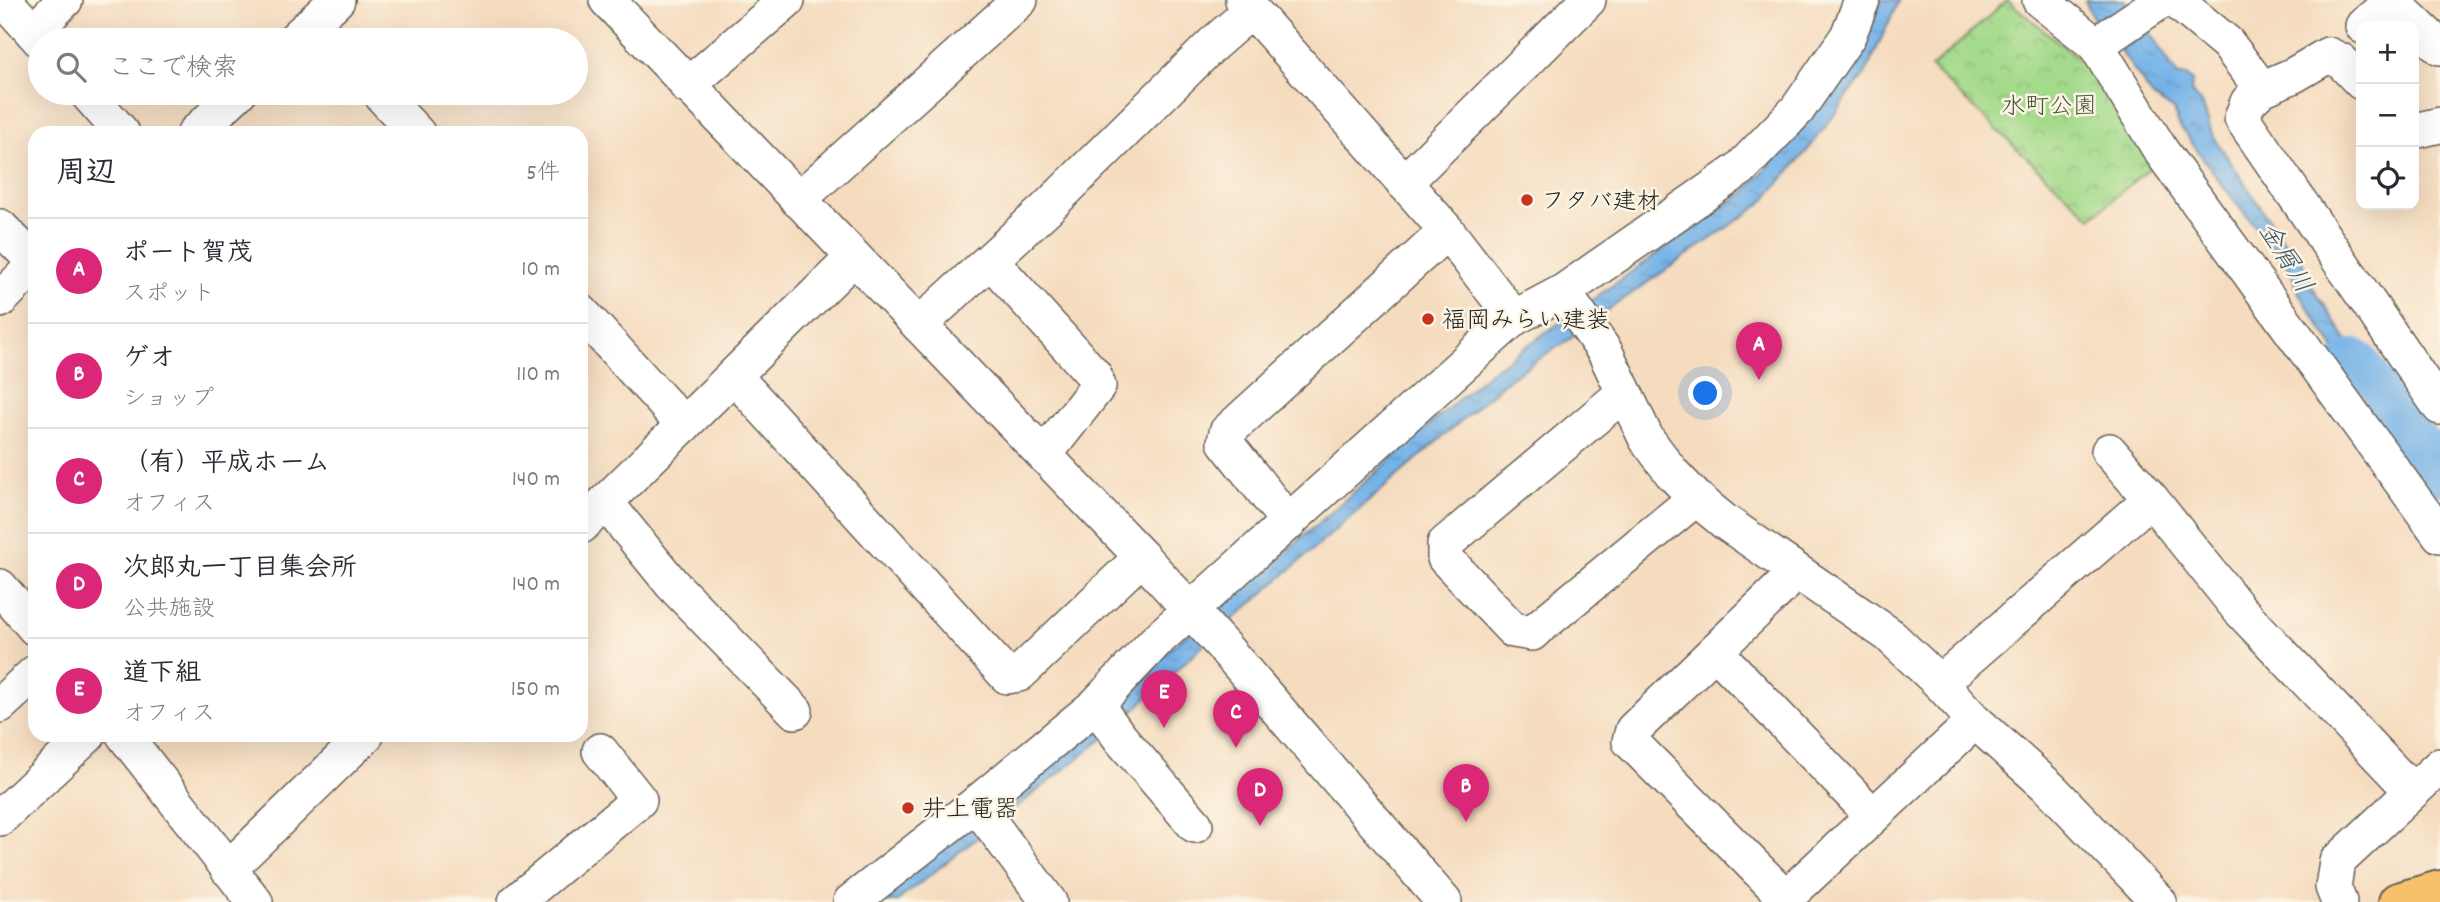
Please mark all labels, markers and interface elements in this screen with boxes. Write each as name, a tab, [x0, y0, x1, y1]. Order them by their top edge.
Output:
map controls	[2356, 21, 2419, 210]
button: +	[2356, 21, 2419, 84]
search box	[28, 28, 588, 105]
icon: search	[52, 48, 90, 86]
text: ここで検索	[108, 51, 238, 88]
button: −	[2356, 84, 2419, 147]
park label: 水町公園	[2001, 91, 2097, 125]
button: locate	[2356, 147, 2419, 210]
text: 周辺	[56, 154, 116, 197]
text: 5件	[526, 158, 560, 191]
place label: フタバ建材	[1541, 186, 1661, 220]
marker: フタバ建材	[1519, 192, 1535, 208]
water label: 金屑川	[2248, 216, 2320, 302]
text: ポート賀茂	[123, 236, 253, 273]
text: A	[73, 254, 85, 287]
text: 10 m	[521, 254, 560, 287]
text: スポット	[123, 279, 215, 312]
place label: 福岡みらい建装	[1442, 305, 1610, 339]
marker: 福岡みらい建装	[1420, 311, 1436, 327]
pin: A	[1736, 322, 1782, 380]
text: ゲオ	[123, 341, 175, 378]
text: B	[74, 359, 84, 392]
text: 110 m	[516, 359, 560, 392]
your location	[1688, 376, 1722, 410]
text: ショップ	[123, 384, 214, 417]
text: （有）平成ホーム	[123, 446, 330, 483]
text: C	[73, 464, 85, 497]
text: 140 m	[512, 464, 560, 497]
text: オフィス	[123, 489, 215, 522]
text: 次郎丸一丁目集会所	[123, 551, 357, 588]
text: D	[73, 569, 85, 602]
text: 140 m	[512, 569, 560, 602]
text: 公共施設	[123, 594, 215, 627]
text: 道下組	[123, 656, 201, 693]
pin: E	[1141, 670, 1187, 728]
text: E	[74, 674, 84, 707]
text: 150 m	[511, 674, 560, 707]
pin: C	[1213, 690, 1259, 748]
text: オフィス	[123, 699, 215, 732]
pin: B	[1443, 764, 1489, 822]
pin: D	[1237, 768, 1283, 826]
place label: 井上電器	[922, 794, 1018, 828]
marker: 井上電器	[900, 800, 916, 816]

